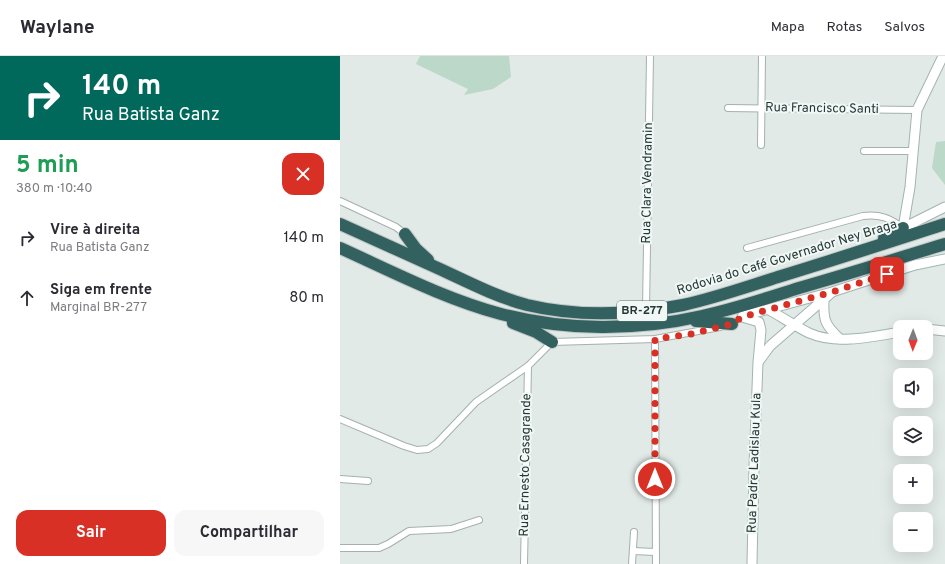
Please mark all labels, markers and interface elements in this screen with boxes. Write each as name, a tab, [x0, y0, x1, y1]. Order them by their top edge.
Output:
text: Waylane	[20, 16, 95, 40]
text: Mapa	[771, 19, 805, 36]
text: Rotas	[827, 19, 862, 36]
text: Salvos	[884, 19, 925, 36]
text: 140 m	[82, 69, 161, 105]
icon: right	[16, 72, 68, 124]
street label: Rua Francisco Santi	[765, 100, 879, 118]
text: Rua Batista Ganz	[82, 104, 220, 127]
street label: Rua Clara Vendramin	[639, 122, 657, 244]
text: 5 min	[16, 151, 79, 181]
button: close	[282, 153, 324, 195]
text: 380 m · 10:40	[16, 181, 93, 197]
street label: Rodovia do Café Governador Ney Braga	[675, 217, 899, 299]
text: Vire à direita	[50, 221, 140, 240]
icon: right	[16, 227, 38, 249]
text: 140 m	[284, 229, 324, 248]
text: Rua Batista Ganz	[50, 240, 149, 256]
pin	[870, 257, 904, 291]
icon: arrive	[876, 263, 898, 285]
text: Siga em frente	[50, 281, 152, 300]
icon: ahead	[16, 287, 38, 309]
text: 80 m	[289, 289, 324, 308]
text: Marginal BR-277	[50, 300, 147, 316]
road number: BR-277	[617, 301, 667, 321]
north arrow	[893, 320, 933, 360]
map controls	[893, 320, 933, 552]
button: sound	[893, 368, 933, 408]
street label: Rua Ernesto Casagrande	[517, 393, 535, 537]
street label: Rua Padre Ladislau Kula	[745, 393, 765, 533]
button: layers	[893, 416, 933, 456]
position arrow	[634, 458, 676, 500]
button: +	[893, 464, 933, 504]
button: Sair	[16, 510, 166, 556]
button: Compartilhar	[174, 510, 324, 556]
button: −	[893, 512, 933, 552]

